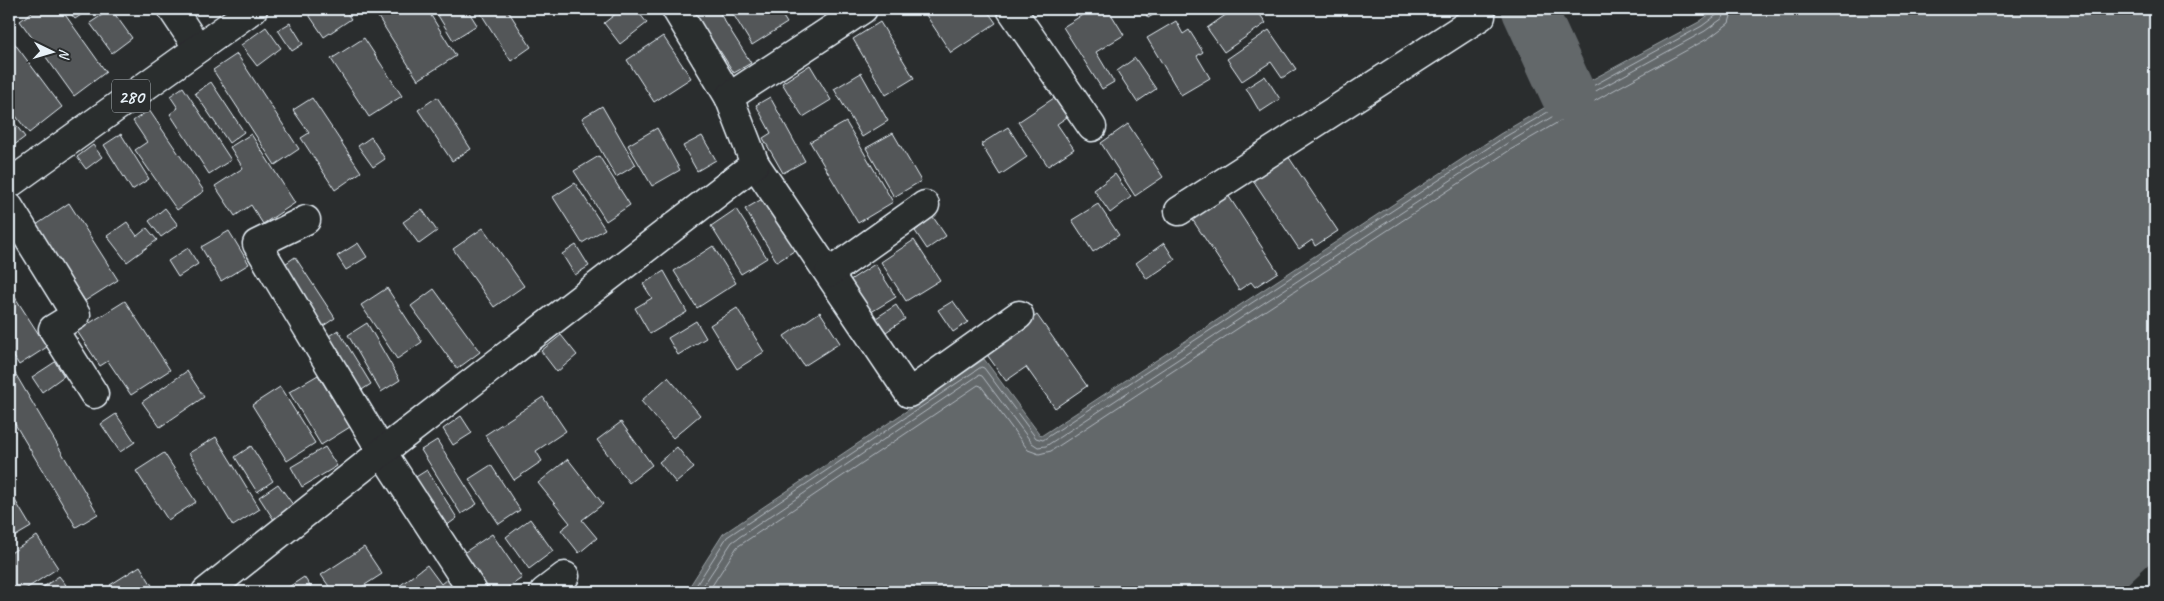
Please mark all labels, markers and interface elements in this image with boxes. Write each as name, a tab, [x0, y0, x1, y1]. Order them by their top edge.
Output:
north arrow	[28, 28, 78, 78]
text: N	[55, 48, 73, 60]
road number: 280	[112, 80, 150, 112]

